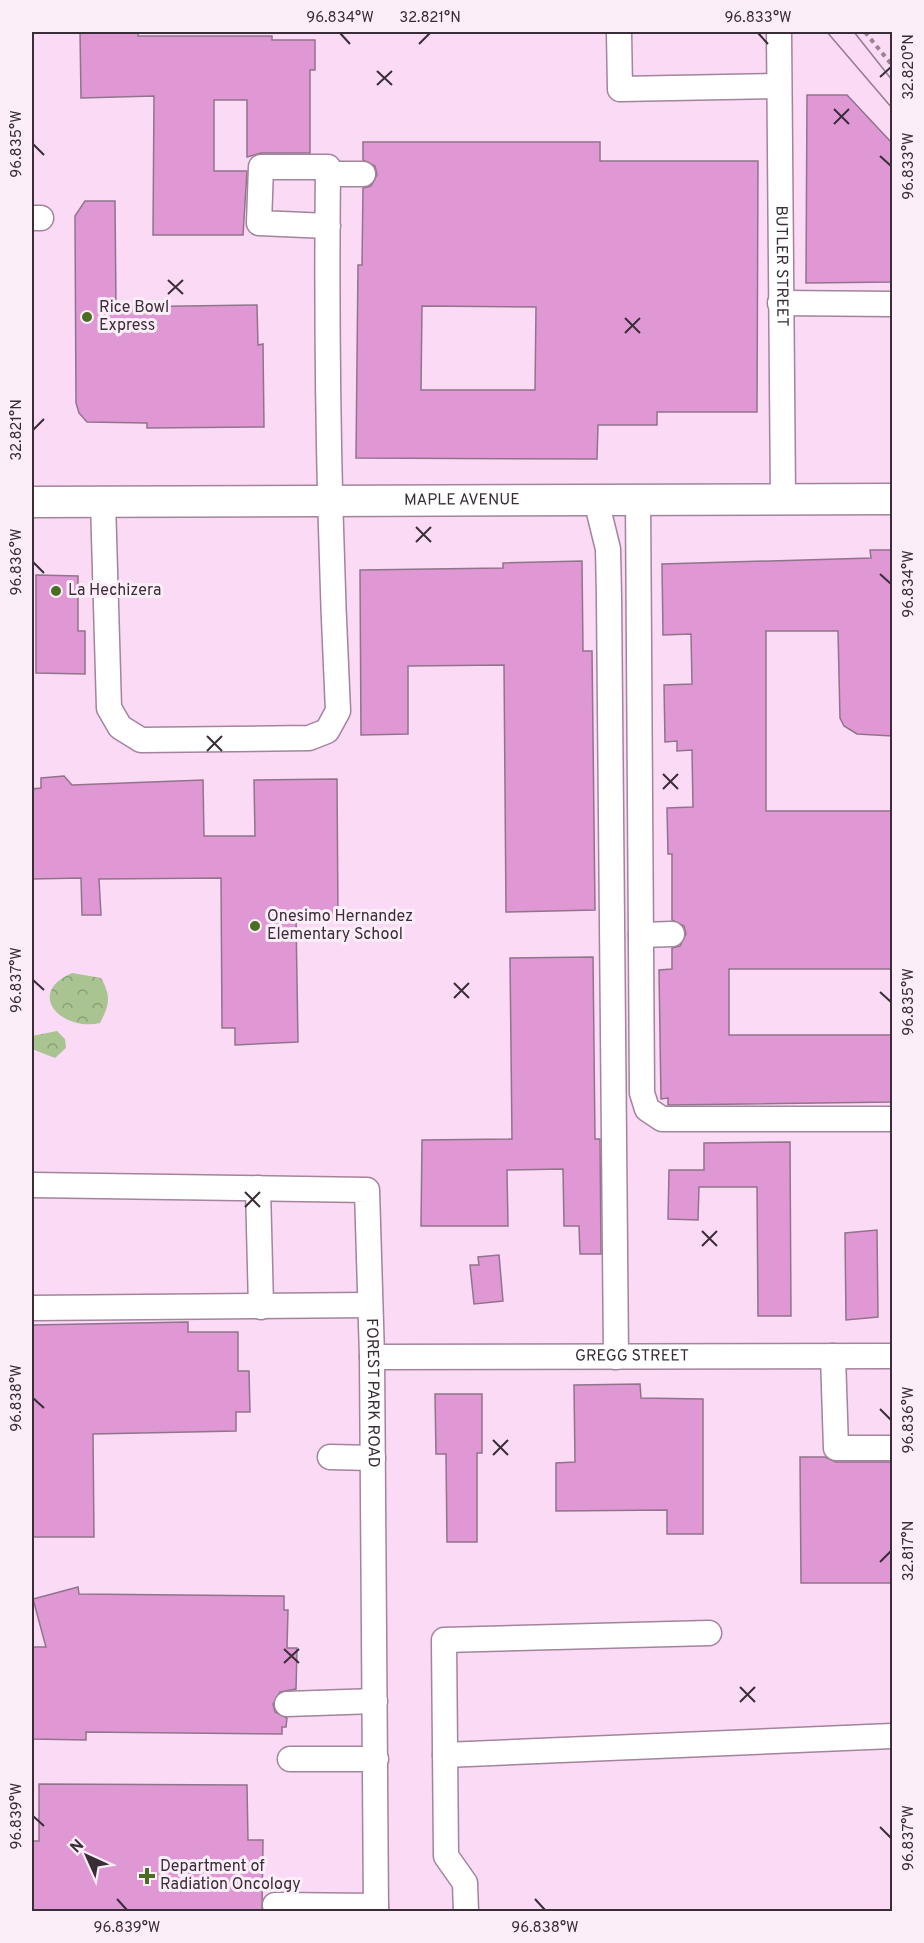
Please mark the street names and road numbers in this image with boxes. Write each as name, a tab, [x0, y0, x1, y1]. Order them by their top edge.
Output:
street label: BUTLER STREET	[770, 205, 792, 327]
street label: MAPLE AVENUE	[404, 490, 520, 511]
street label: FOREST PARK ROAD	[361, 1318, 383, 1468]
street label: GREGG STREET	[575, 1346, 689, 1367]

